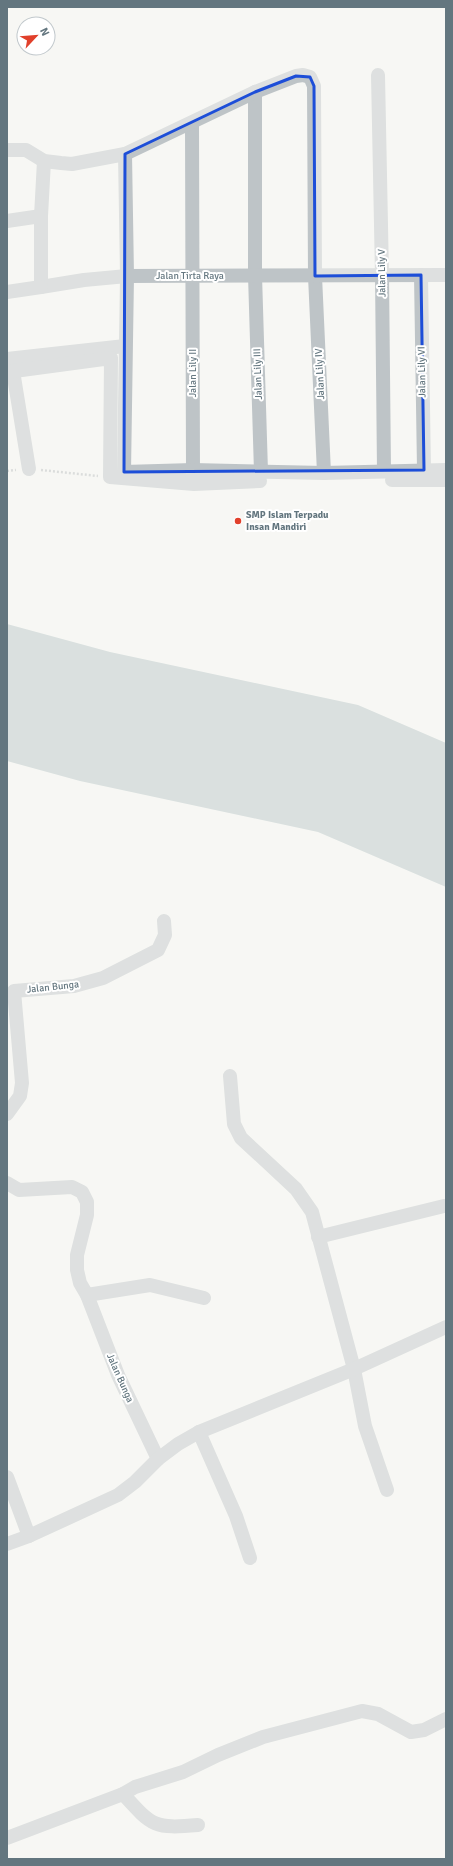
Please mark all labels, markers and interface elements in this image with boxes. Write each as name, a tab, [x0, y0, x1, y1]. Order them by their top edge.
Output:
north arrow	[16, 16, 56, 56]
text: N	[37, 26, 52, 38]
street label: Jalan Lily V	[376, 249, 388, 297]
street label: Jalan Tirta Raya	[156, 270, 224, 282]
street label: Jalan Lily VI	[416, 346, 428, 398]
street label: Jalan Lily III	[251, 348, 265, 400]
street label: Jalan Lily IV	[313, 348, 327, 400]
street label: Jalan Lily II	[187, 349, 199, 397]
place label: SMP Islam Terpadu Insan Mandiri	[246, 509, 329, 533]
marker: SMP Islam Terpadu Insan Mandiri	[233, 516, 243, 526]
street label: Jalan Bunga	[26, 978, 80, 996]
street label: Jalan Bunga	[104, 1352, 136, 1404]

